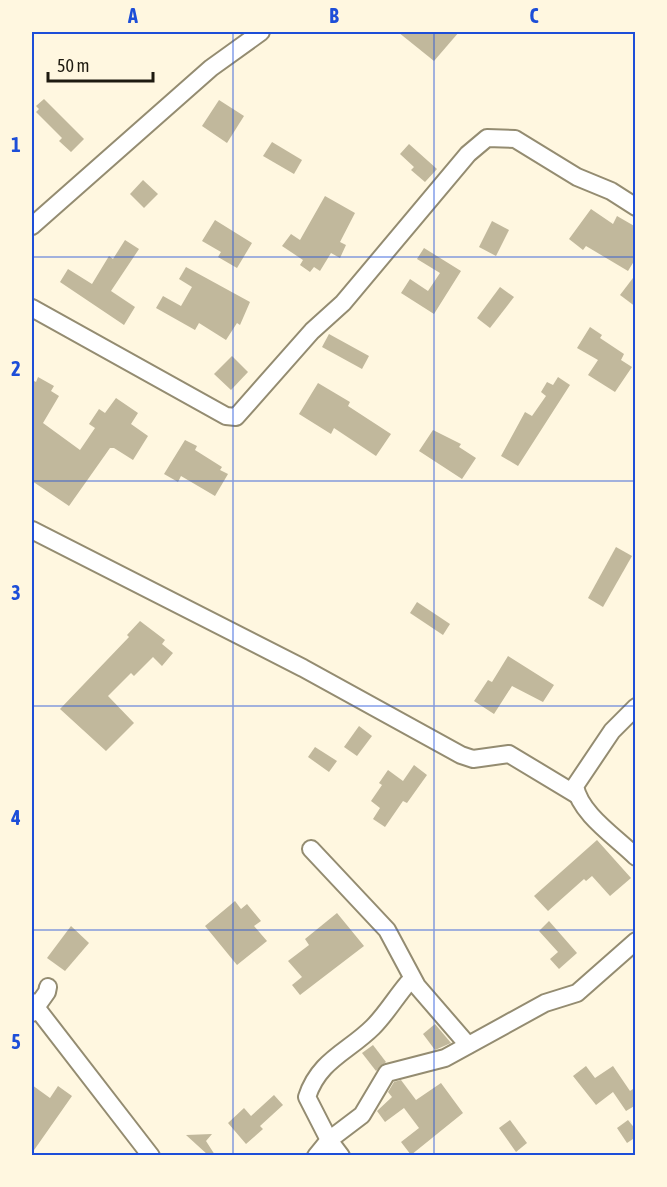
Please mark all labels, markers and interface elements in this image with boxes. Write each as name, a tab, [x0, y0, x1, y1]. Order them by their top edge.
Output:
text: A	[127, 4, 138, 27]
text: B	[329, 4, 339, 27]
text: C	[530, 4, 539, 27]
scale bar	[48, 45, 153, 83]
text: 50 m	[57, 55, 89, 76]
text: 1	[11, 133, 21, 156]
text: 2	[11, 357, 21, 380]
text: 3	[11, 581, 21, 604]
text: 4	[10, 806, 21, 829]
text: 5	[11, 1030, 21, 1053]

